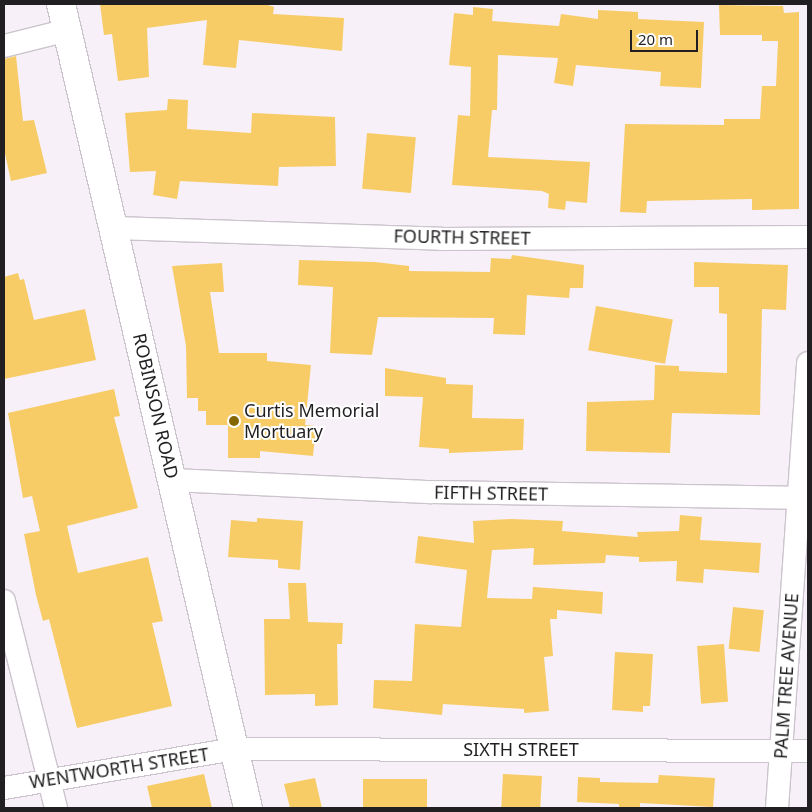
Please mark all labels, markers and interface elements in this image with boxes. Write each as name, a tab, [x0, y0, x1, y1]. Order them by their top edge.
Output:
scale bar	[632, 20, 700, 52]
text: 20 m	[638, 29, 673, 49]
street label: FOURTH STREET	[393, 225, 531, 249]
street label: ROBINSON ROAD	[129, 331, 183, 481]
place label: Curtis Memorial Mortuary	[244, 400, 379, 442]
marker: Curtis Memorial Mortuary	[228, 415, 240, 427]
street label: FIFTH STREET	[434, 481, 548, 505]
street label: PALM TREE AVENUE	[769, 592, 803, 760]
street label: SIXTH STREET	[463, 738, 579, 760]
street label: WENTWORTH STREET	[28, 743, 210, 793]

